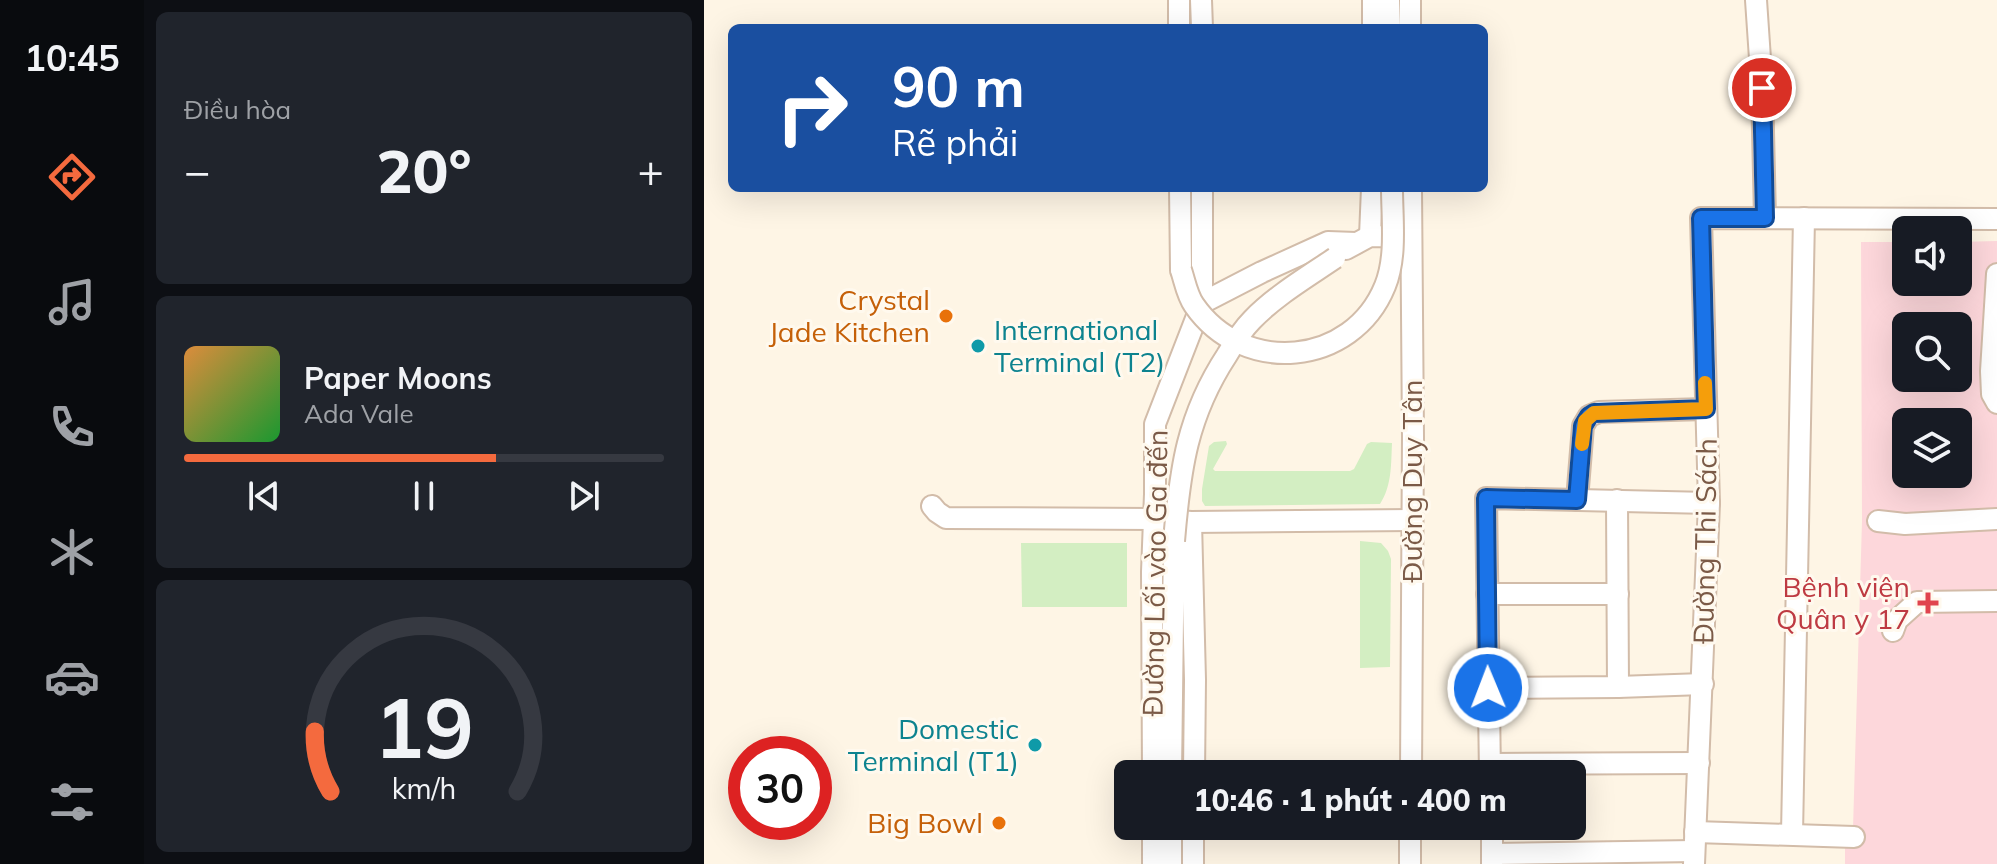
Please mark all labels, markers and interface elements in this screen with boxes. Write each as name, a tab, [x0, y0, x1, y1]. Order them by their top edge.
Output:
text: 10:45	[24, 35, 120, 80]
text: 90 m	[892, 51, 1025, 121]
pin	[1728, 54, 1796, 122]
icon: right	[760, 56, 864, 160]
icon: arrive	[1740, 66, 1784, 110]
text: Điều hòa	[184, 93, 291, 126]
text: Rẽ phải	[892, 120, 1018, 165]
text: 20°	[376, 133, 472, 208]
text: −	[184, 143, 210, 198]
text: +	[638, 143, 664, 198]
icon: directions	[44, 149, 100, 205]
map controls	[1892, 216, 1972, 488]
button: sound	[1892, 216, 1972, 296]
icon: music	[44, 274, 100, 330]
place label: Crystal Jade Kitchen	[769, 282, 930, 349]
marker: Crystal Jade Kitchen	[937, 307, 955, 325]
place label: International Terminal (T2)	[994, 312, 1165, 379]
button: search	[1892, 312, 1972, 392]
marker: International Terminal (T2)	[969, 337, 987, 355]
text: Paper Moons	[304, 359, 492, 397]
street label: Đường Duy Tân	[1394, 379, 1429, 583]
text: Ada Vale	[304, 397, 414, 430]
icon: phone	[44, 399, 100, 455]
button: layers	[1892, 408, 1972, 488]
street label: Đường Lối vào Ga đến	[1135, 429, 1174, 717]
street label: Đường Thi Sách	[1685, 438, 1724, 644]
icon: previous	[242, 474, 286, 518]
icon: pause	[402, 474, 446, 518]
icon: next	[562, 474, 606, 518]
icon: climate	[44, 524, 100, 580]
place label: Bệnh viện Quân y 17	[1776, 569, 1910, 636]
marker: Bệnh viện Quân y 17	[1917, 592, 1939, 614]
position arrow	[1446, 646, 1530, 730]
icon: car	[44, 649, 100, 705]
text: 19	[374, 674, 474, 779]
place label: Domestic Terminal (T1)	[848, 711, 1019, 778]
speed limit sign: 30	[728, 736, 832, 840]
marker: Domestic Terminal (T1)	[1026, 736, 1044, 754]
text: km/h	[392, 770, 456, 806]
icon: filters	[44, 774, 100, 830]
text: 10:46 · 1 phút · 400 m	[1193, 781, 1507, 819]
place label: Big Bowl	[867, 805, 983, 840]
marker: Big Bowl	[990, 814, 1008, 832]

